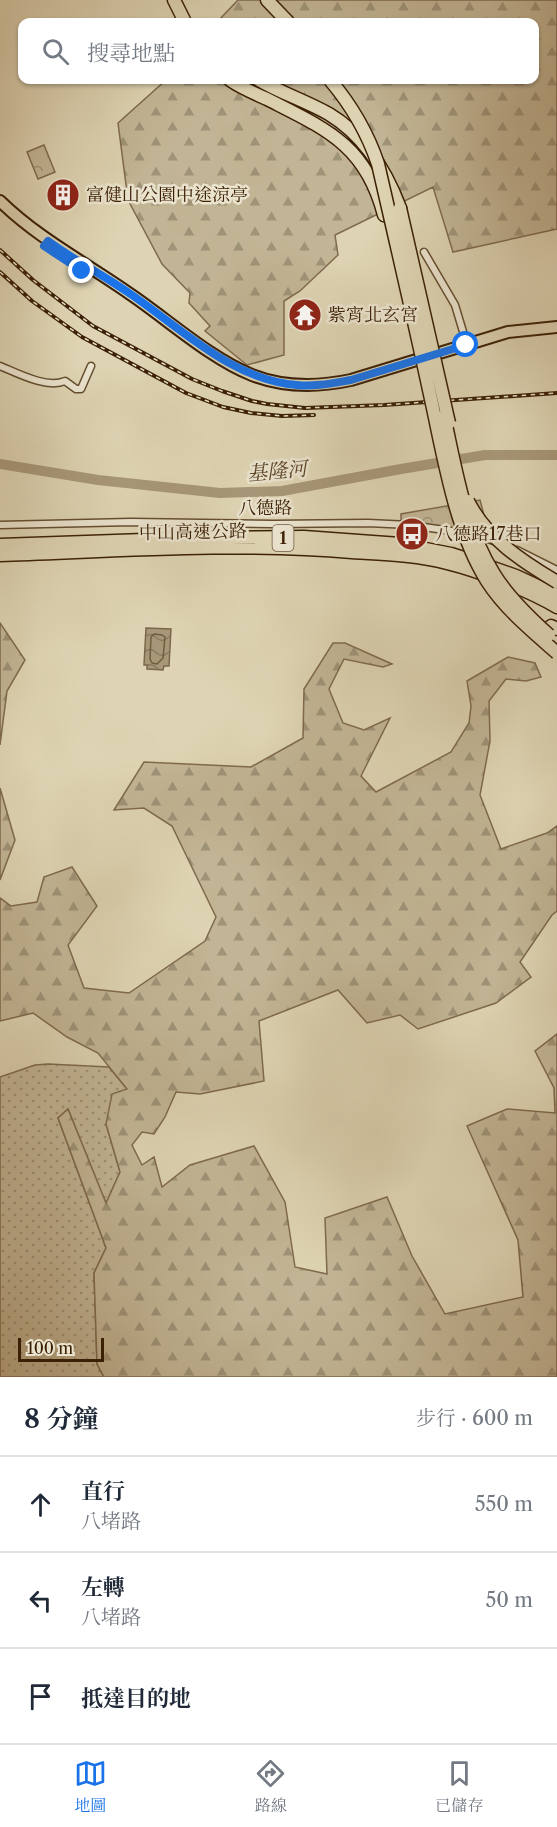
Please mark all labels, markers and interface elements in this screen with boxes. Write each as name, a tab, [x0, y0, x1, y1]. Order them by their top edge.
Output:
search box	[18, 18, 539, 84]
icon: search	[39, 35, 72, 68]
text: 搜尋地點	[87, 40, 175, 67]
building icon: 富健山公園中途涼亭	[45, 177, 81, 213]
place label: 富健山公園中途涼亭	[86, 184, 248, 206]
route end	[68, 257, 94, 283]
temple icon: 紫宵北玄宮	[287, 297, 323, 333]
place label: 紫宵北玄宮	[328, 304, 418, 326]
route start	[452, 331, 478, 357]
water label: 基隆河	[246, 456, 311, 486]
street label: 八德路	[238, 497, 292, 519]
bus stop icon: 八德路17巷口	[394, 516, 430, 552]
street label: 中山高速公路	[139, 520, 247, 544]
place label: 八德路17巷口	[435, 523, 541, 545]
road number: 1	[272, 525, 294, 551]
scale bar	[18, 1335, 104, 1362]
text: 100 m	[27, 1338, 73, 1358]
text: 8 分鐘	[24, 1403, 99, 1435]
text: 步行 · 600 m	[416, 1406, 533, 1430]
text: 直行	[81, 1478, 125, 1505]
icon: ahead	[24, 1488, 57, 1521]
text: 550 m	[475, 1492, 533, 1516]
text: 八堵路	[81, 1509, 141, 1533]
text: 左轉	[81, 1574, 125, 1601]
icon: left	[24, 1584, 57, 1617]
text: 50 m	[486, 1588, 533, 1612]
text: 八堵路	[81, 1605, 141, 1629]
icon: arrive	[24, 1680, 57, 1713]
text: 抵達目的地	[81, 1685, 191, 1712]
tab: 地圖	[74, 1757, 107, 1816]
tab: 路線	[254, 1757, 287, 1816]
tab: 已儲存	[435, 1757, 483, 1816]

